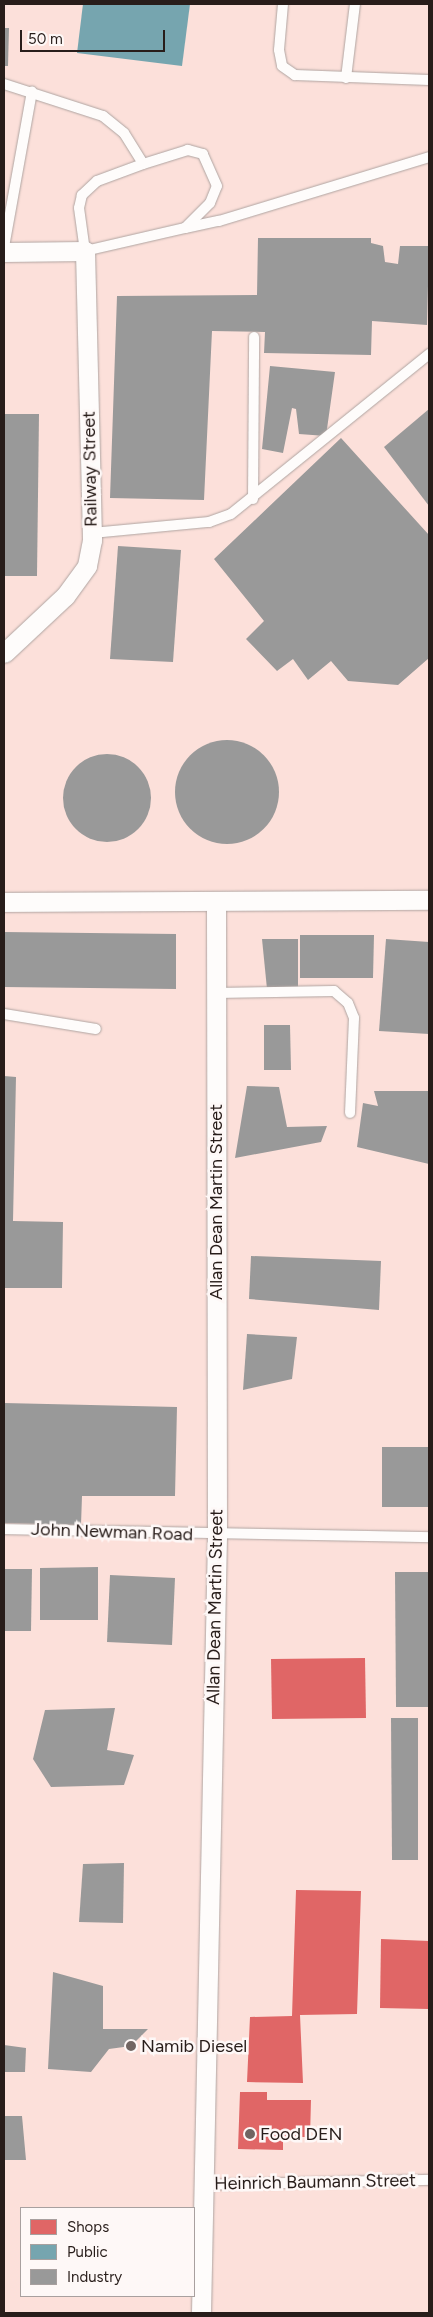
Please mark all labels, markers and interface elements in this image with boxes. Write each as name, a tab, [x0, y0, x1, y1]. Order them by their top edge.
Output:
scale bar	[22, 20, 168, 52]
text: 50 m	[28, 30, 63, 48]
street label: Railway Street	[78, 411, 102, 527]
street label: Allan Dean Martin Street	[205, 1104, 227, 1300]
street label: Allan Dean Martin Street	[202, 1509, 228, 1705]
street label: John Newman Road	[31, 1518, 193, 1546]
place label: Namib Diesel	[141, 2035, 247, 2057]
marker: Namib Diesel	[125, 2040, 137, 2052]
place label: Food DEN	[260, 2123, 343, 2145]
marker: Food DEN	[244, 2128, 256, 2140]
street label: Heinrich Baumann Street	[214, 2169, 416, 2195]
legend	[20, 2207, 195, 2297]
text: Shops	[67, 2218, 109, 2236]
text: Public	[67, 2243, 108, 2261]
text: Industry	[67, 2268, 122, 2286]

